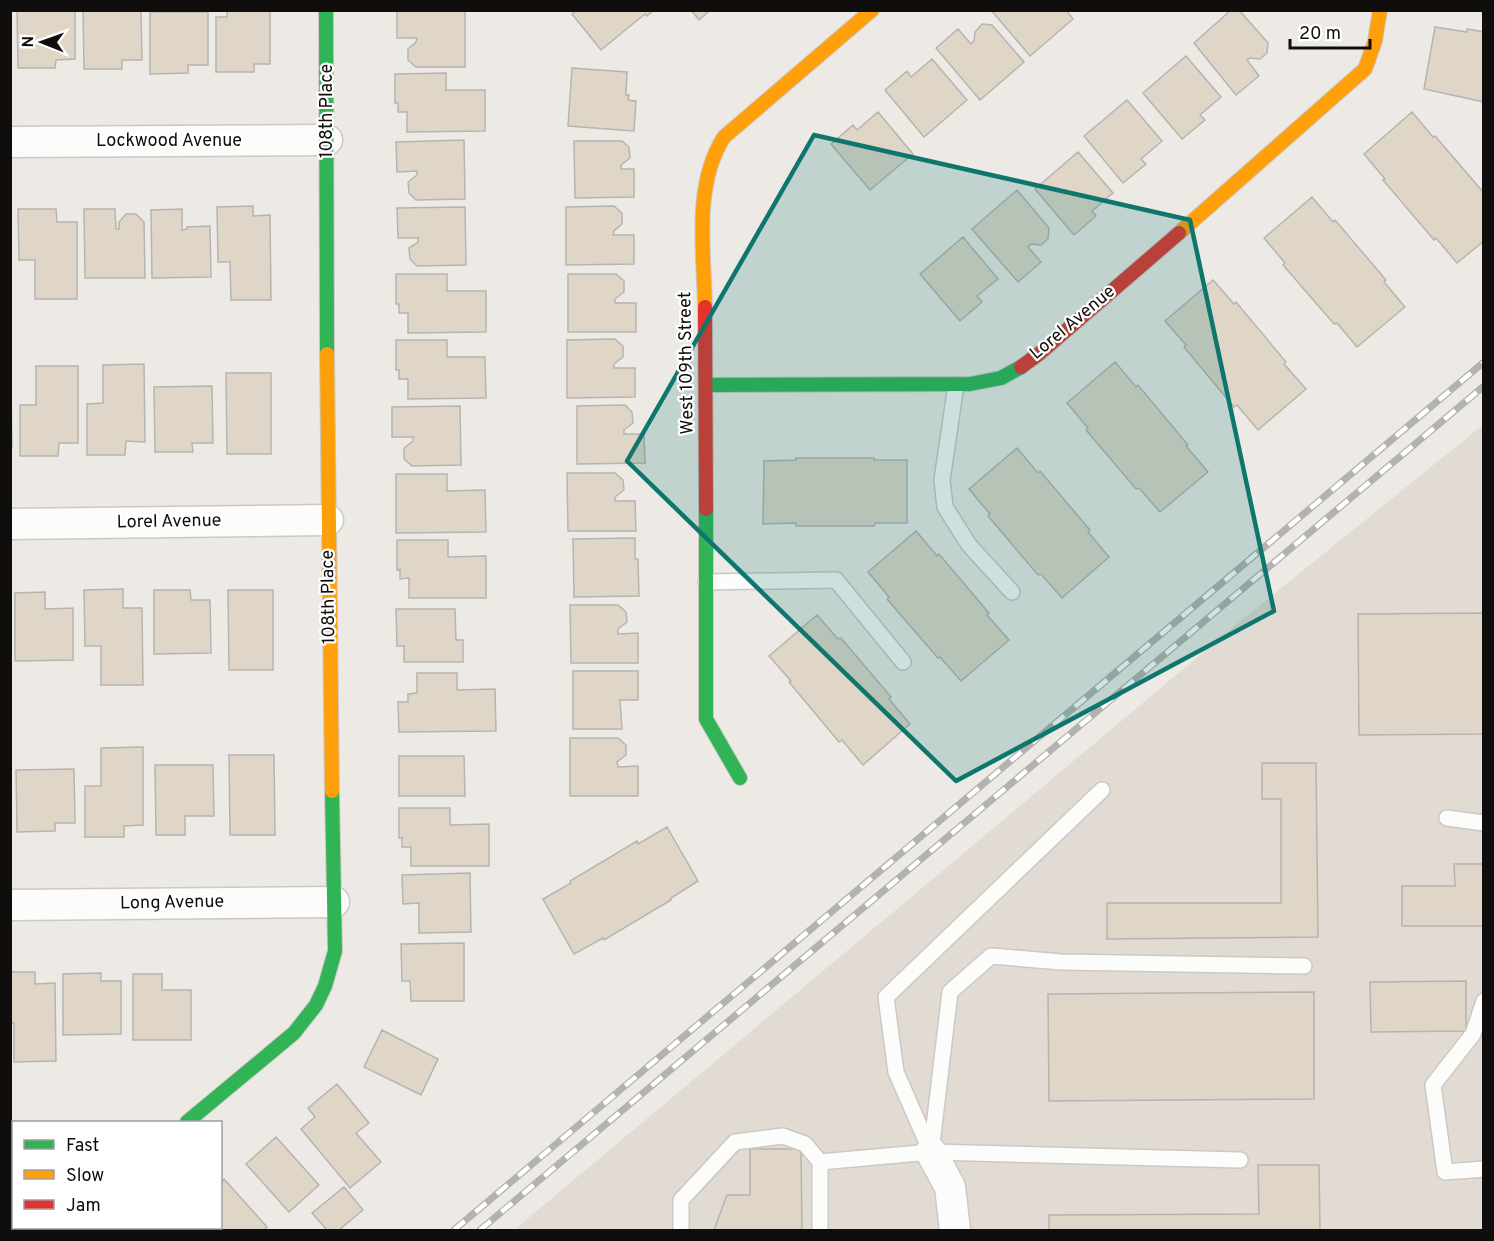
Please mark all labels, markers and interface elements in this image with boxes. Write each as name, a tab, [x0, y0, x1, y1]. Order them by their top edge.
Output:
north arrow	[12, 12, 72, 72]
scale bar	[1290, 12, 1370, 50]
text: 20 m	[1299, 23, 1341, 46]
text: N	[19, 36, 39, 48]
street label: 108th Place	[316, 64, 339, 158]
street label: Lockwood Avenue	[96, 130, 242, 153]
street label: Lorel Avenue	[1026, 281, 1120, 365]
street label: West 109th Street	[674, 291, 700, 435]
street label: Lorel Avenue	[116, 510, 222, 534]
street label: 108th Place	[317, 550, 341, 644]
street label: Long Avenue	[120, 891, 224, 915]
legend	[12, 1121, 222, 1229]
text: Fast	[66, 1135, 99, 1158]
text: Slow	[66, 1165, 104, 1188]
text: Jam	[66, 1195, 101, 1218]

